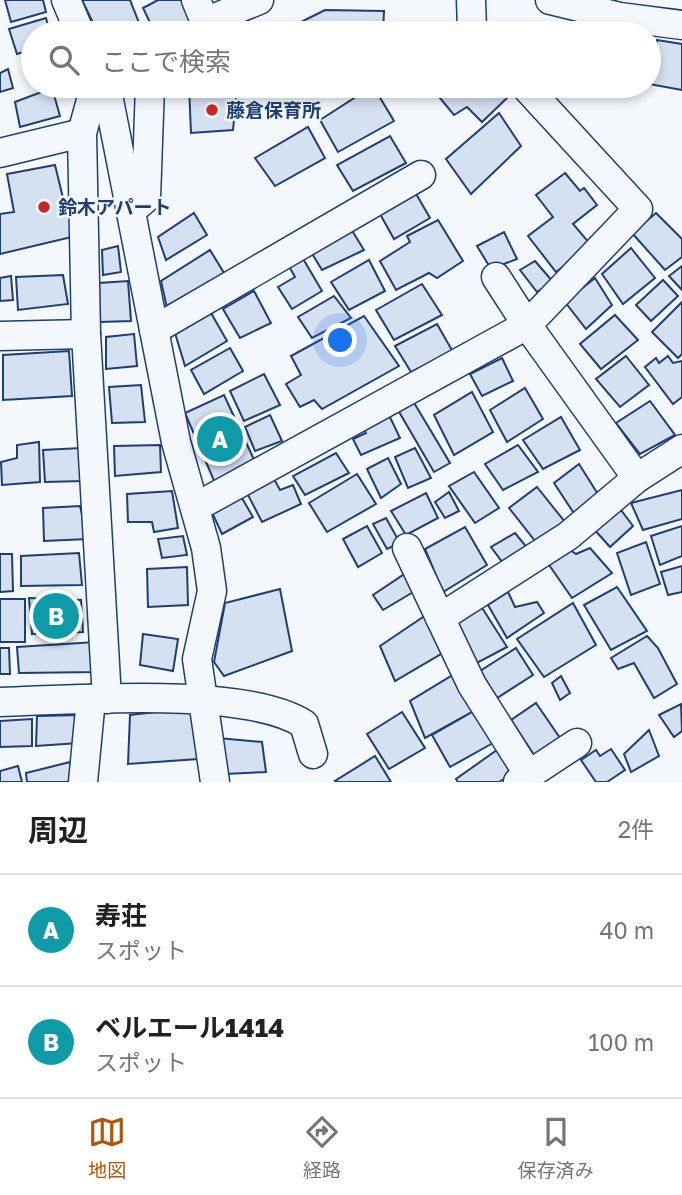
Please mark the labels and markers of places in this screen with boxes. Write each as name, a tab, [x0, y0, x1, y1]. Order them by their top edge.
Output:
place label: 藤倉保育所	[226, 98, 321, 121]
marker: 藤倉保育所	[204, 102, 220, 118]
place label: 鈴木アパート	[58, 195, 172, 218]
marker: 鈴木アパート	[36, 199, 52, 215]
pin: A	[197, 413, 243, 465]
pin: B	[33, 590, 79, 642]

